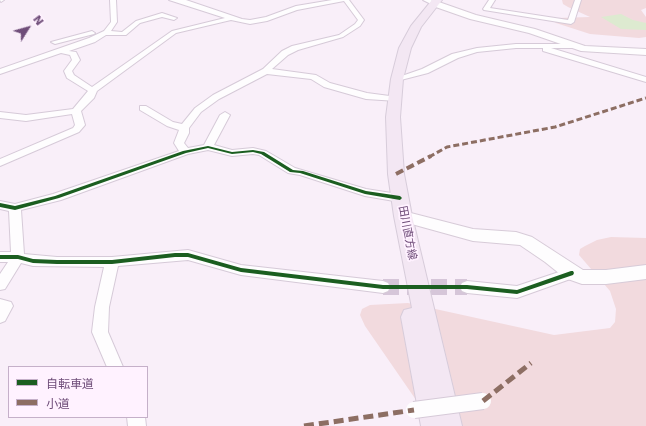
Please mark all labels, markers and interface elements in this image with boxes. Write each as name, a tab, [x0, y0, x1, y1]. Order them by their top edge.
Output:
north arrow	[8, 8, 48, 48]
text: N	[30, 13, 46, 28]
street label: 田川直方線	[395, 205, 419, 261]
legend	[8, 366, 148, 418]
text: 自転車道	[46, 377, 94, 391]
text: 小道	[46, 397, 70, 411]

